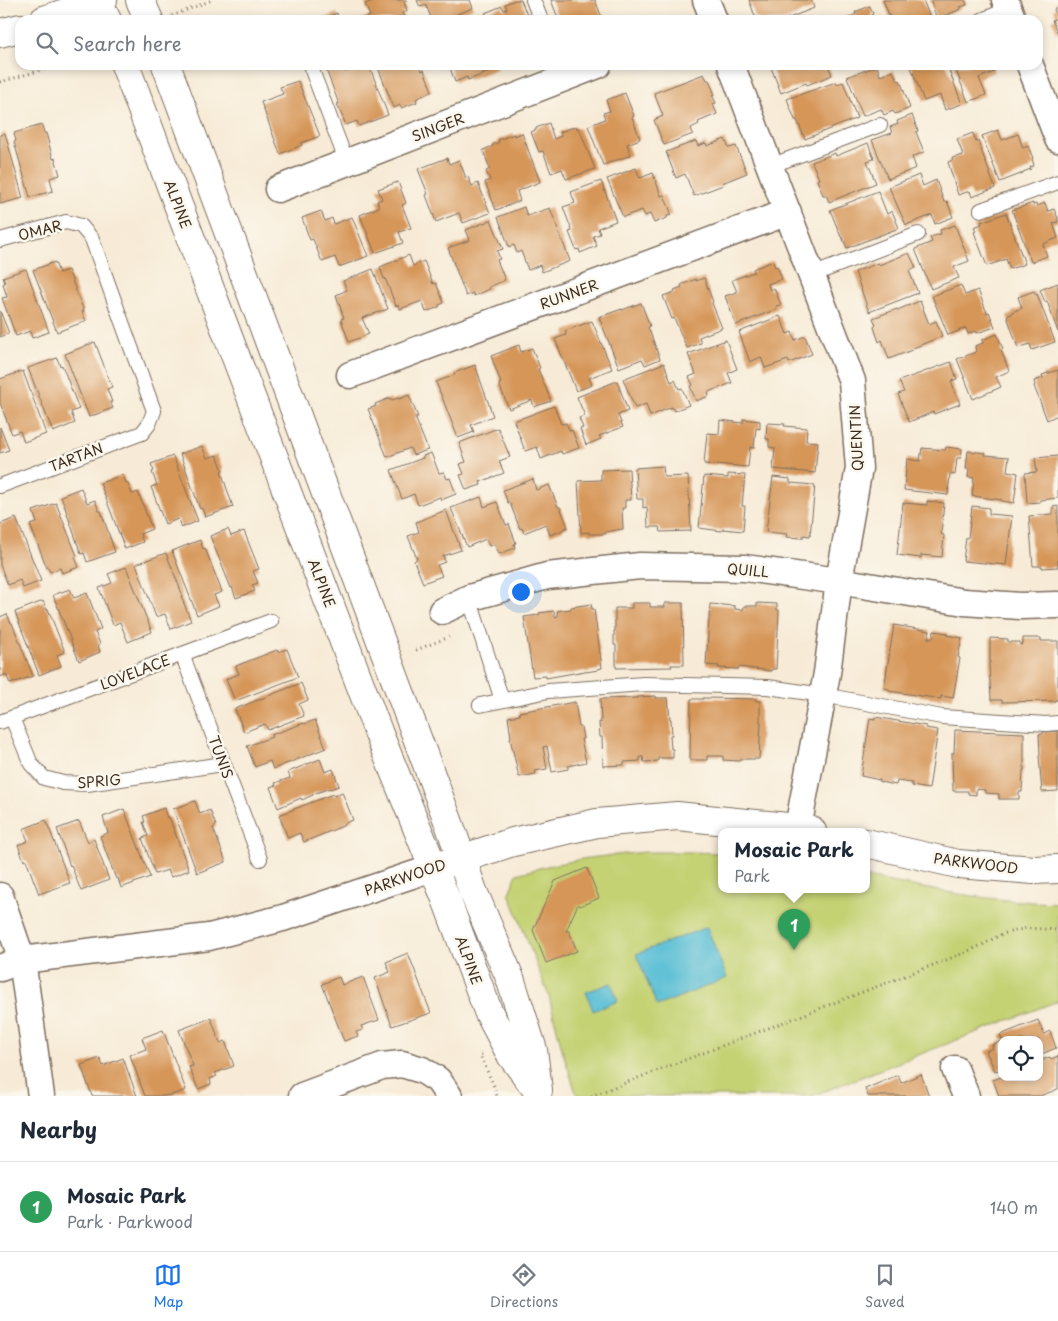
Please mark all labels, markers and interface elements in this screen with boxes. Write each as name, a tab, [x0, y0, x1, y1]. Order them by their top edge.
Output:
search box	[15, 15, 1043, 70]
icon: search	[33, 29, 61, 57]
text: Search here	[73, 29, 182, 57]
street label: SINGER	[409, 107, 467, 147]
street label: ALPINE	[159, 176, 197, 232]
street label: OMAR	[16, 214, 64, 246]
street label: RUNNER	[537, 274, 601, 314]
street label: QUENTIN	[844, 404, 868, 472]
street label: TARTAN	[46, 437, 106, 477]
street label: ALPINE	[303, 555, 341, 611]
street label: QUILL	[726, 558, 770, 582]
your location	[508, 579, 534, 605]
street label: LOVELACE	[97, 649, 173, 695]
street label: TUNIS	[203, 732, 239, 782]
street label: SPRIG	[76, 769, 122, 793]
popup	[718, 828, 870, 893]
text: Mosaic Park	[734, 835, 854, 863]
street label: PARKWOOD	[932, 847, 1020, 879]
street label: PARKWOOD	[361, 853, 449, 901]
text: Park	[734, 863, 770, 887]
pin: 1	[778, 909, 810, 950]
street label: ALPINE	[450, 932, 488, 988]
map controls	[998, 1036, 1043, 1081]
button: locate	[998, 1036, 1043, 1081]
text: Nearby	[20, 1113, 97, 1145]
text: Mosaic Park	[67, 1181, 186, 1209]
text: 1	[32, 1195, 40, 1219]
text: 140 m	[990, 1195, 1038, 1219]
text: Park · Parkwood	[67, 1209, 193, 1233]
tab: Map	[153, 1261, 183, 1312]
tab: Directions	[490, 1261, 558, 1312]
tab: Saved	[865, 1261, 905, 1312]

